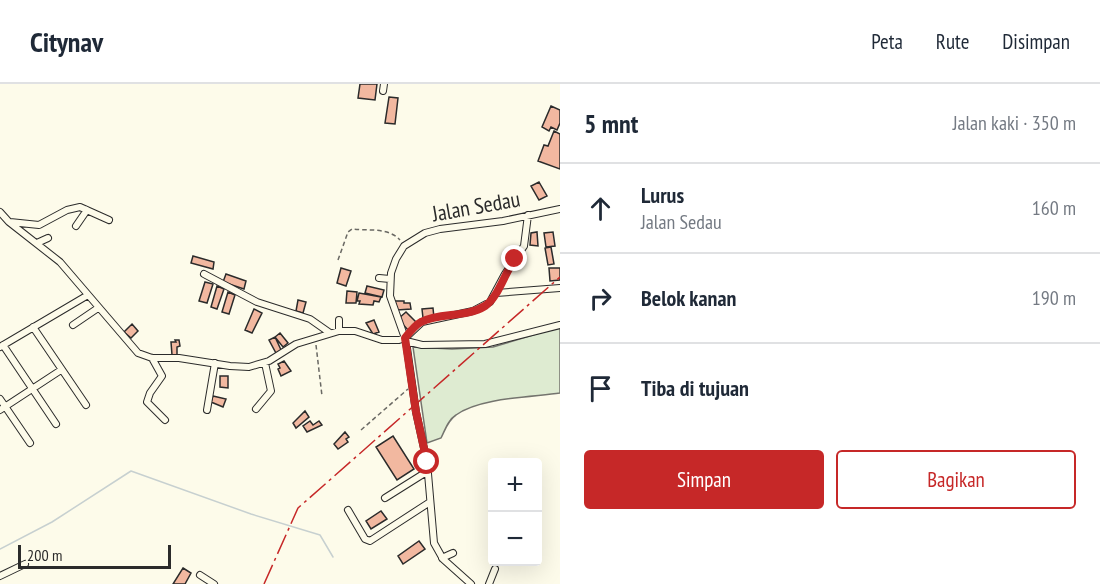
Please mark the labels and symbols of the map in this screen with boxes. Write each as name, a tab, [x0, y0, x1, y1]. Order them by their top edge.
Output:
street label: Jalan Sedau	[429, 185, 522, 228]
route end	[501, 245, 527, 271]
route start	[413, 448, 439, 474]
scale bar	[18, 542, 171, 570]

